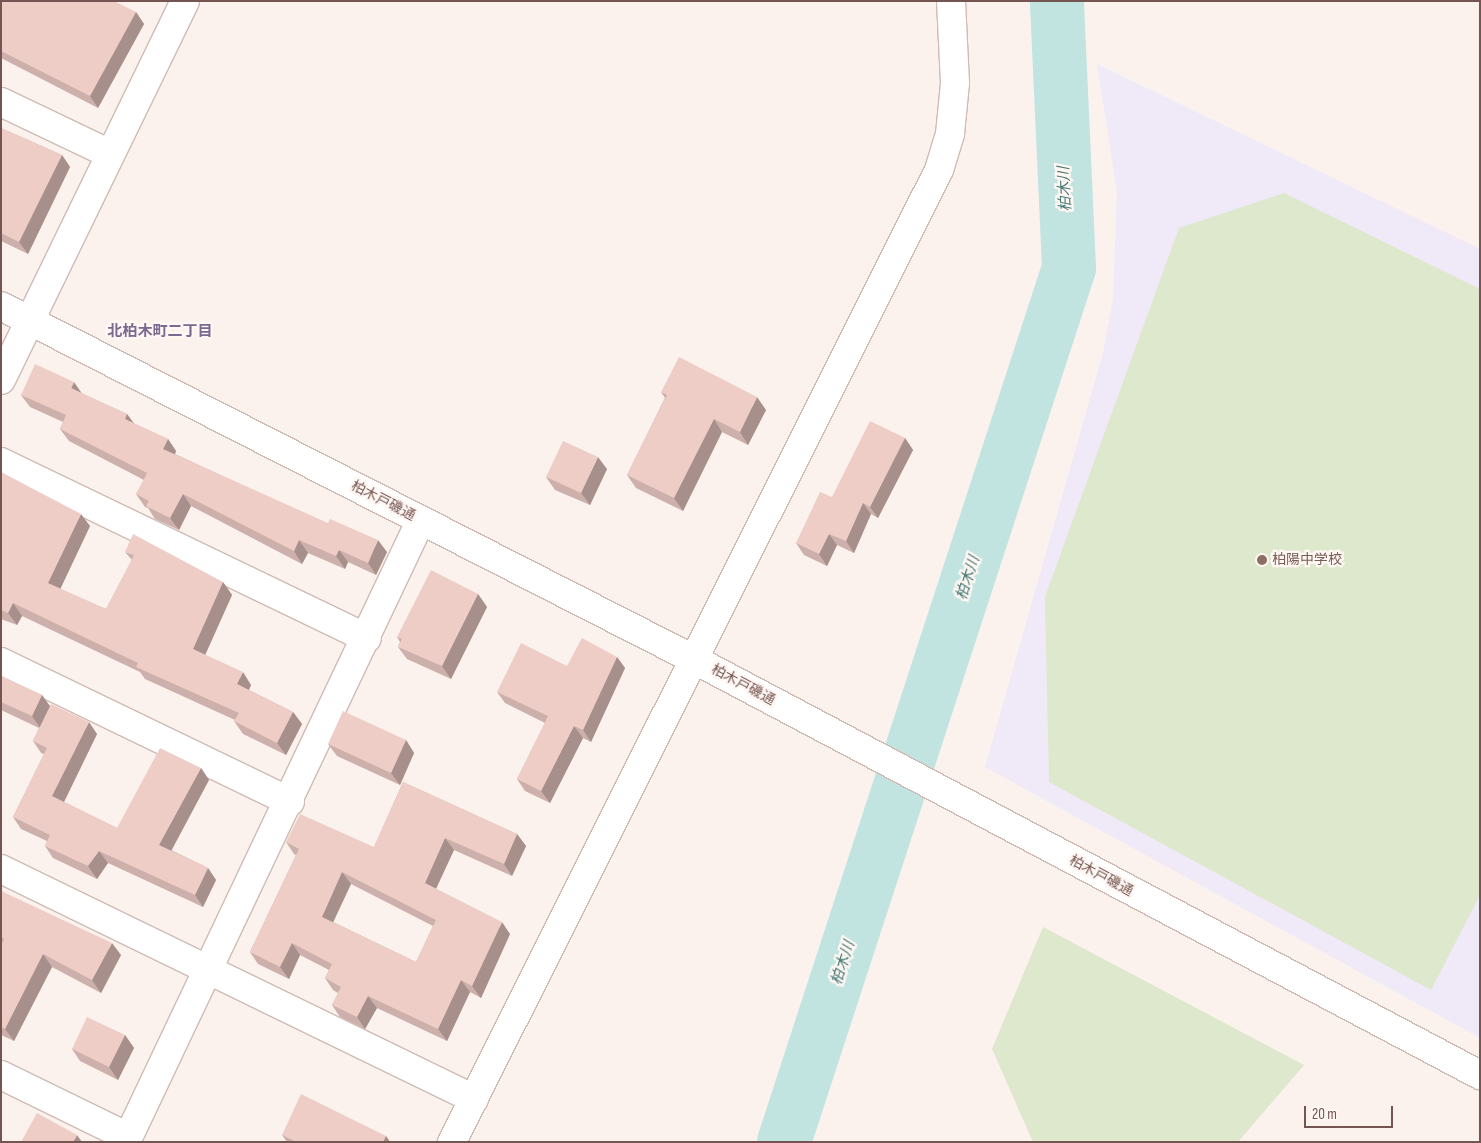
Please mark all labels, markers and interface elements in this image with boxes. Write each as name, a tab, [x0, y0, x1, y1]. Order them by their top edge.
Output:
water label: 柏木川	[1055, 166, 1075, 212]
district label: 北柏木町二丁目	[108, 323, 212, 341]
street label: 柏木戸磯通	[348, 478, 418, 524]
place label: 柏陽中学校	[1272, 552, 1342, 568]
water label: 柏木川	[952, 554, 984, 602]
marker: 柏陽中学校	[1256, 554, 1268, 566]
street label: 柏木戸磯通	[708, 661, 778, 709]
street label: 柏木戸磯通	[1066, 852, 1136, 900]
water label: 柏木川	[827, 939, 859, 987]
scale bar	[1306, 1096, 1395, 1128]
text: 20 m	[1312, 1105, 1337, 1124]

